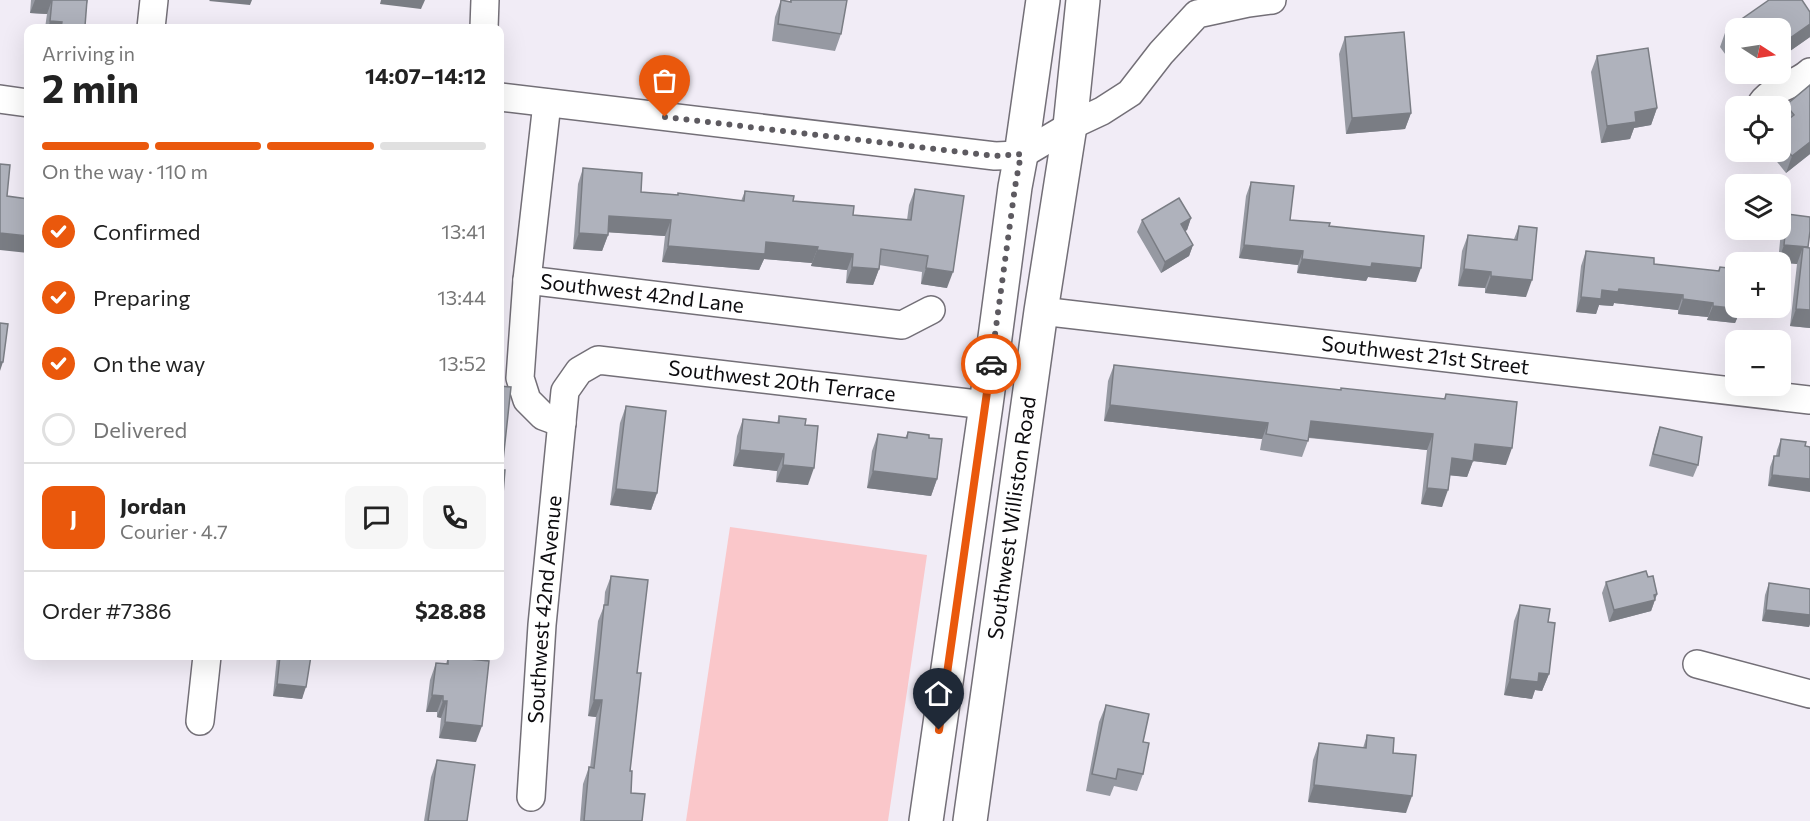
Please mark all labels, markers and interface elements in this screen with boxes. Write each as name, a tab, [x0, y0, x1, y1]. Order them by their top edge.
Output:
north arrow	[1725, 18, 1791, 84]
map controls	[1725, 18, 1791, 396]
text: Arriving in	[42, 41, 135, 65]
pin	[639, 55, 690, 117]
text: 14:07–14:12	[365, 62, 486, 89]
text: 2 min	[42, 63, 139, 111]
icon: bag	[648, 64, 681, 97]
button: locate	[1725, 96, 1791, 162]
text: On the way · 110 m	[42, 159, 208, 183]
button: layers	[1725, 174, 1791, 240]
icon: check	[42, 215, 75, 248]
text: Confirmed	[93, 218, 200, 245]
text: 13:41	[441, 219, 486, 243]
button: +	[1725, 252, 1791, 318]
street label: Southwest 42nd Lane	[539, 268, 746, 317]
icon: check	[42, 281, 75, 314]
text: Preparing	[93, 284, 190, 311]
text: 13:44	[437, 285, 486, 309]
street label: Southwest 21st Street	[1320, 330, 1531, 378]
button: −	[1725, 330, 1791, 396]
courier	[961, 334, 1021, 394]
icon: check	[42, 347, 75, 380]
icon: car	[975, 348, 1008, 381]
text: On the way	[93, 350, 205, 377]
text: 13:52	[439, 351, 486, 375]
street label: Southwest 20th Terrace	[667, 354, 897, 405]
street label: Southwest Williston Road	[981, 394, 1040, 641]
text: Delivered	[93, 416, 187, 443]
button: chat	[345, 486, 408, 549]
button: phone	[423, 486, 486, 549]
text: Jordan	[120, 492, 186, 519]
street label: Southwest 42nd Avenue	[522, 494, 566, 724]
text: J	[70, 504, 77, 531]
text: Courier · 4.7	[120, 519, 228, 543]
text: Order #7386	[42, 597, 172, 624]
text: $28.88	[415, 597, 486, 624]
pin	[913, 668, 964, 730]
icon: home	[922, 677, 955, 710]

